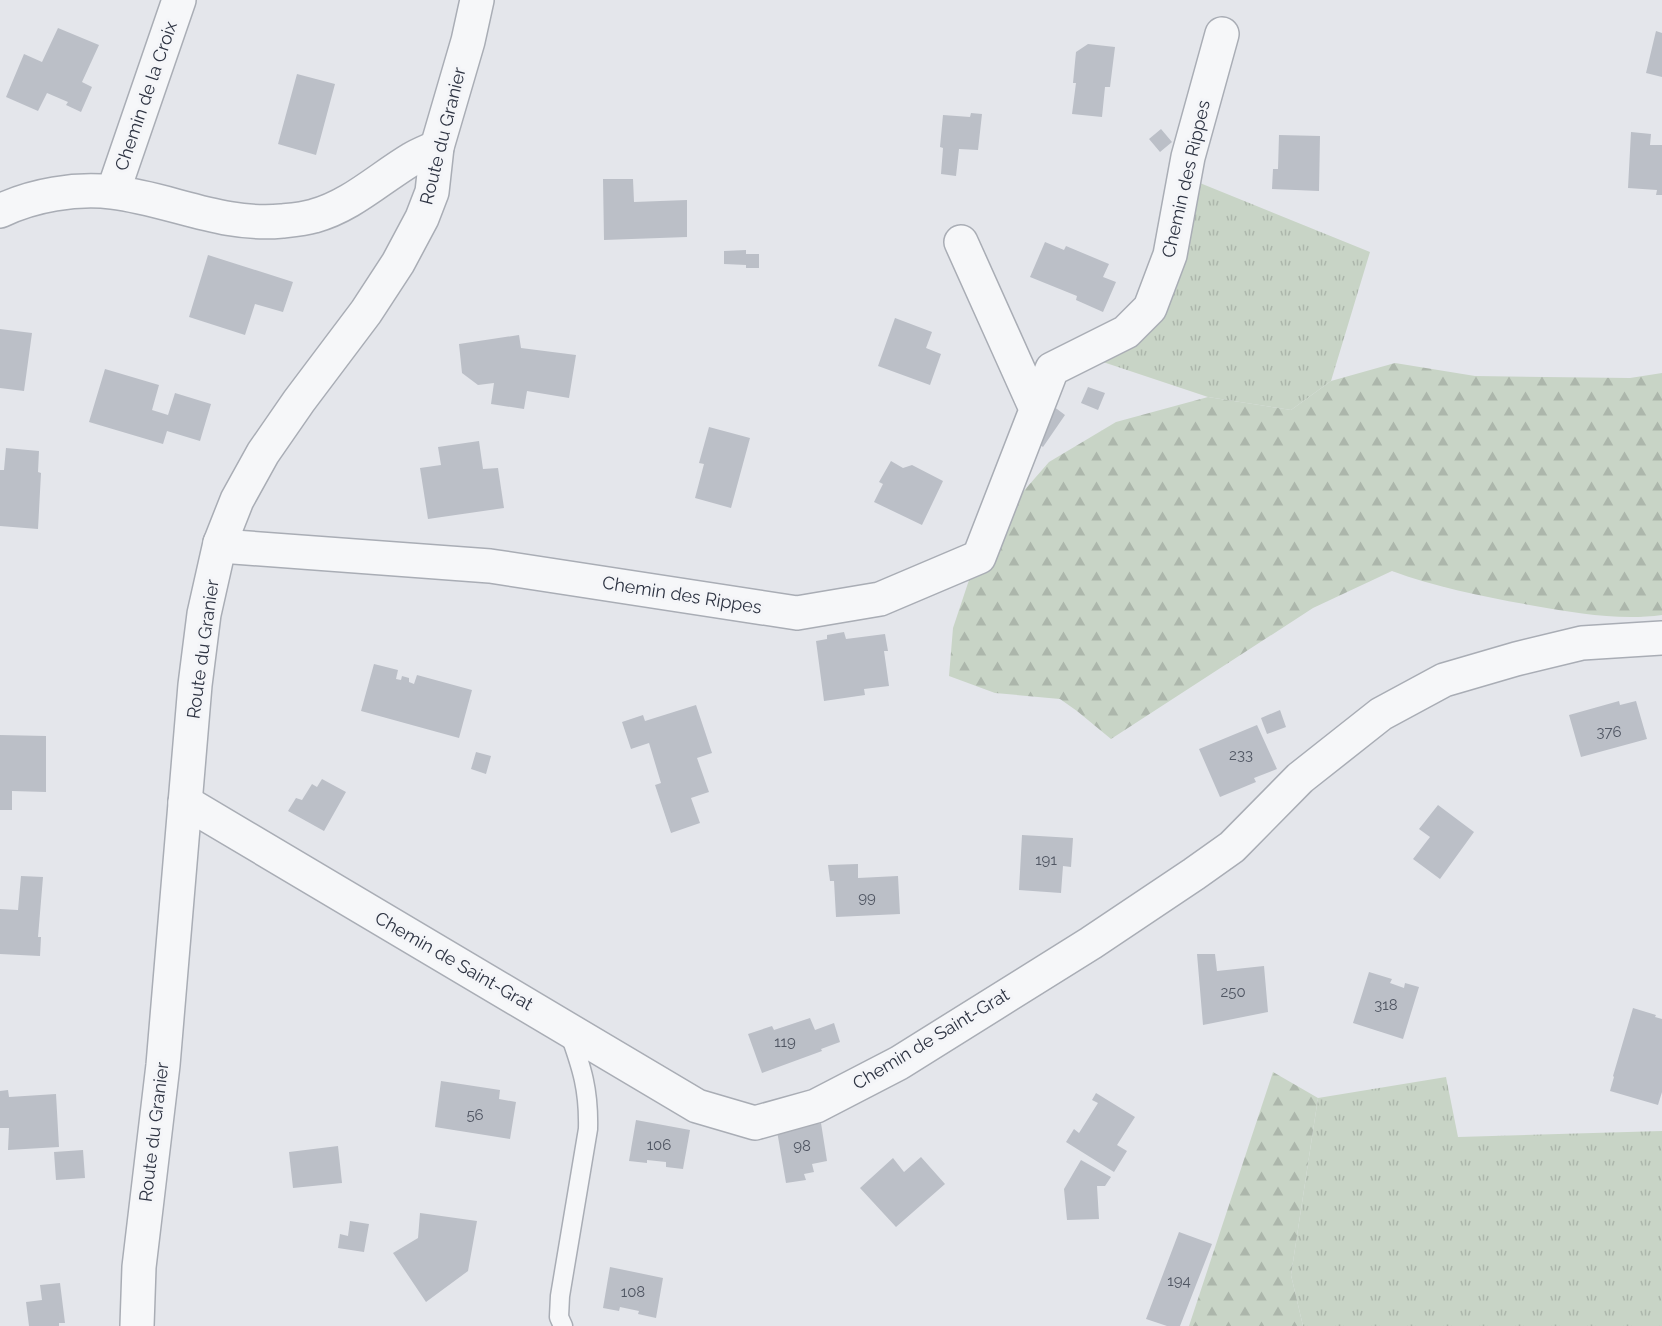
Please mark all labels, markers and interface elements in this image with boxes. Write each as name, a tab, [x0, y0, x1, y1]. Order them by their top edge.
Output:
street label: Chemin de la Croix	[110, 18, 181, 173]
street label: Route du Granier	[415, 64, 470, 207]
street label: Chemin des Rippes	[1157, 98, 1214, 260]
street label: Chemin des Rippes	[601, 572, 764, 618]
street label: Route du Granier	[182, 577, 223, 720]
house number: 376	[1596, 723, 1622, 741]
house number: 233	[1229, 746, 1253, 764]
house number: 191	[1035, 851, 1057, 869]
house number: 99	[858, 889, 876, 907]
street label: Chemin de Saint-Grat	[372, 907, 537, 1014]
house number: 250	[1220, 983, 1246, 1001]
street label: Chemin de Saint-Grat	[849, 984, 1013, 1094]
house number: 318	[1374, 996, 1398, 1014]
house number: 119	[774, 1033, 796, 1051]
street label: Route du Granier	[135, 1060, 173, 1203]
house number: 56	[466, 1106, 484, 1124]
house number: 106	[647, 1136, 671, 1154]
house number: 98	[793, 1137, 811, 1155]
house number: 194	[1167, 1272, 1191, 1290]
house number: 108	[621, 1283, 645, 1301]

